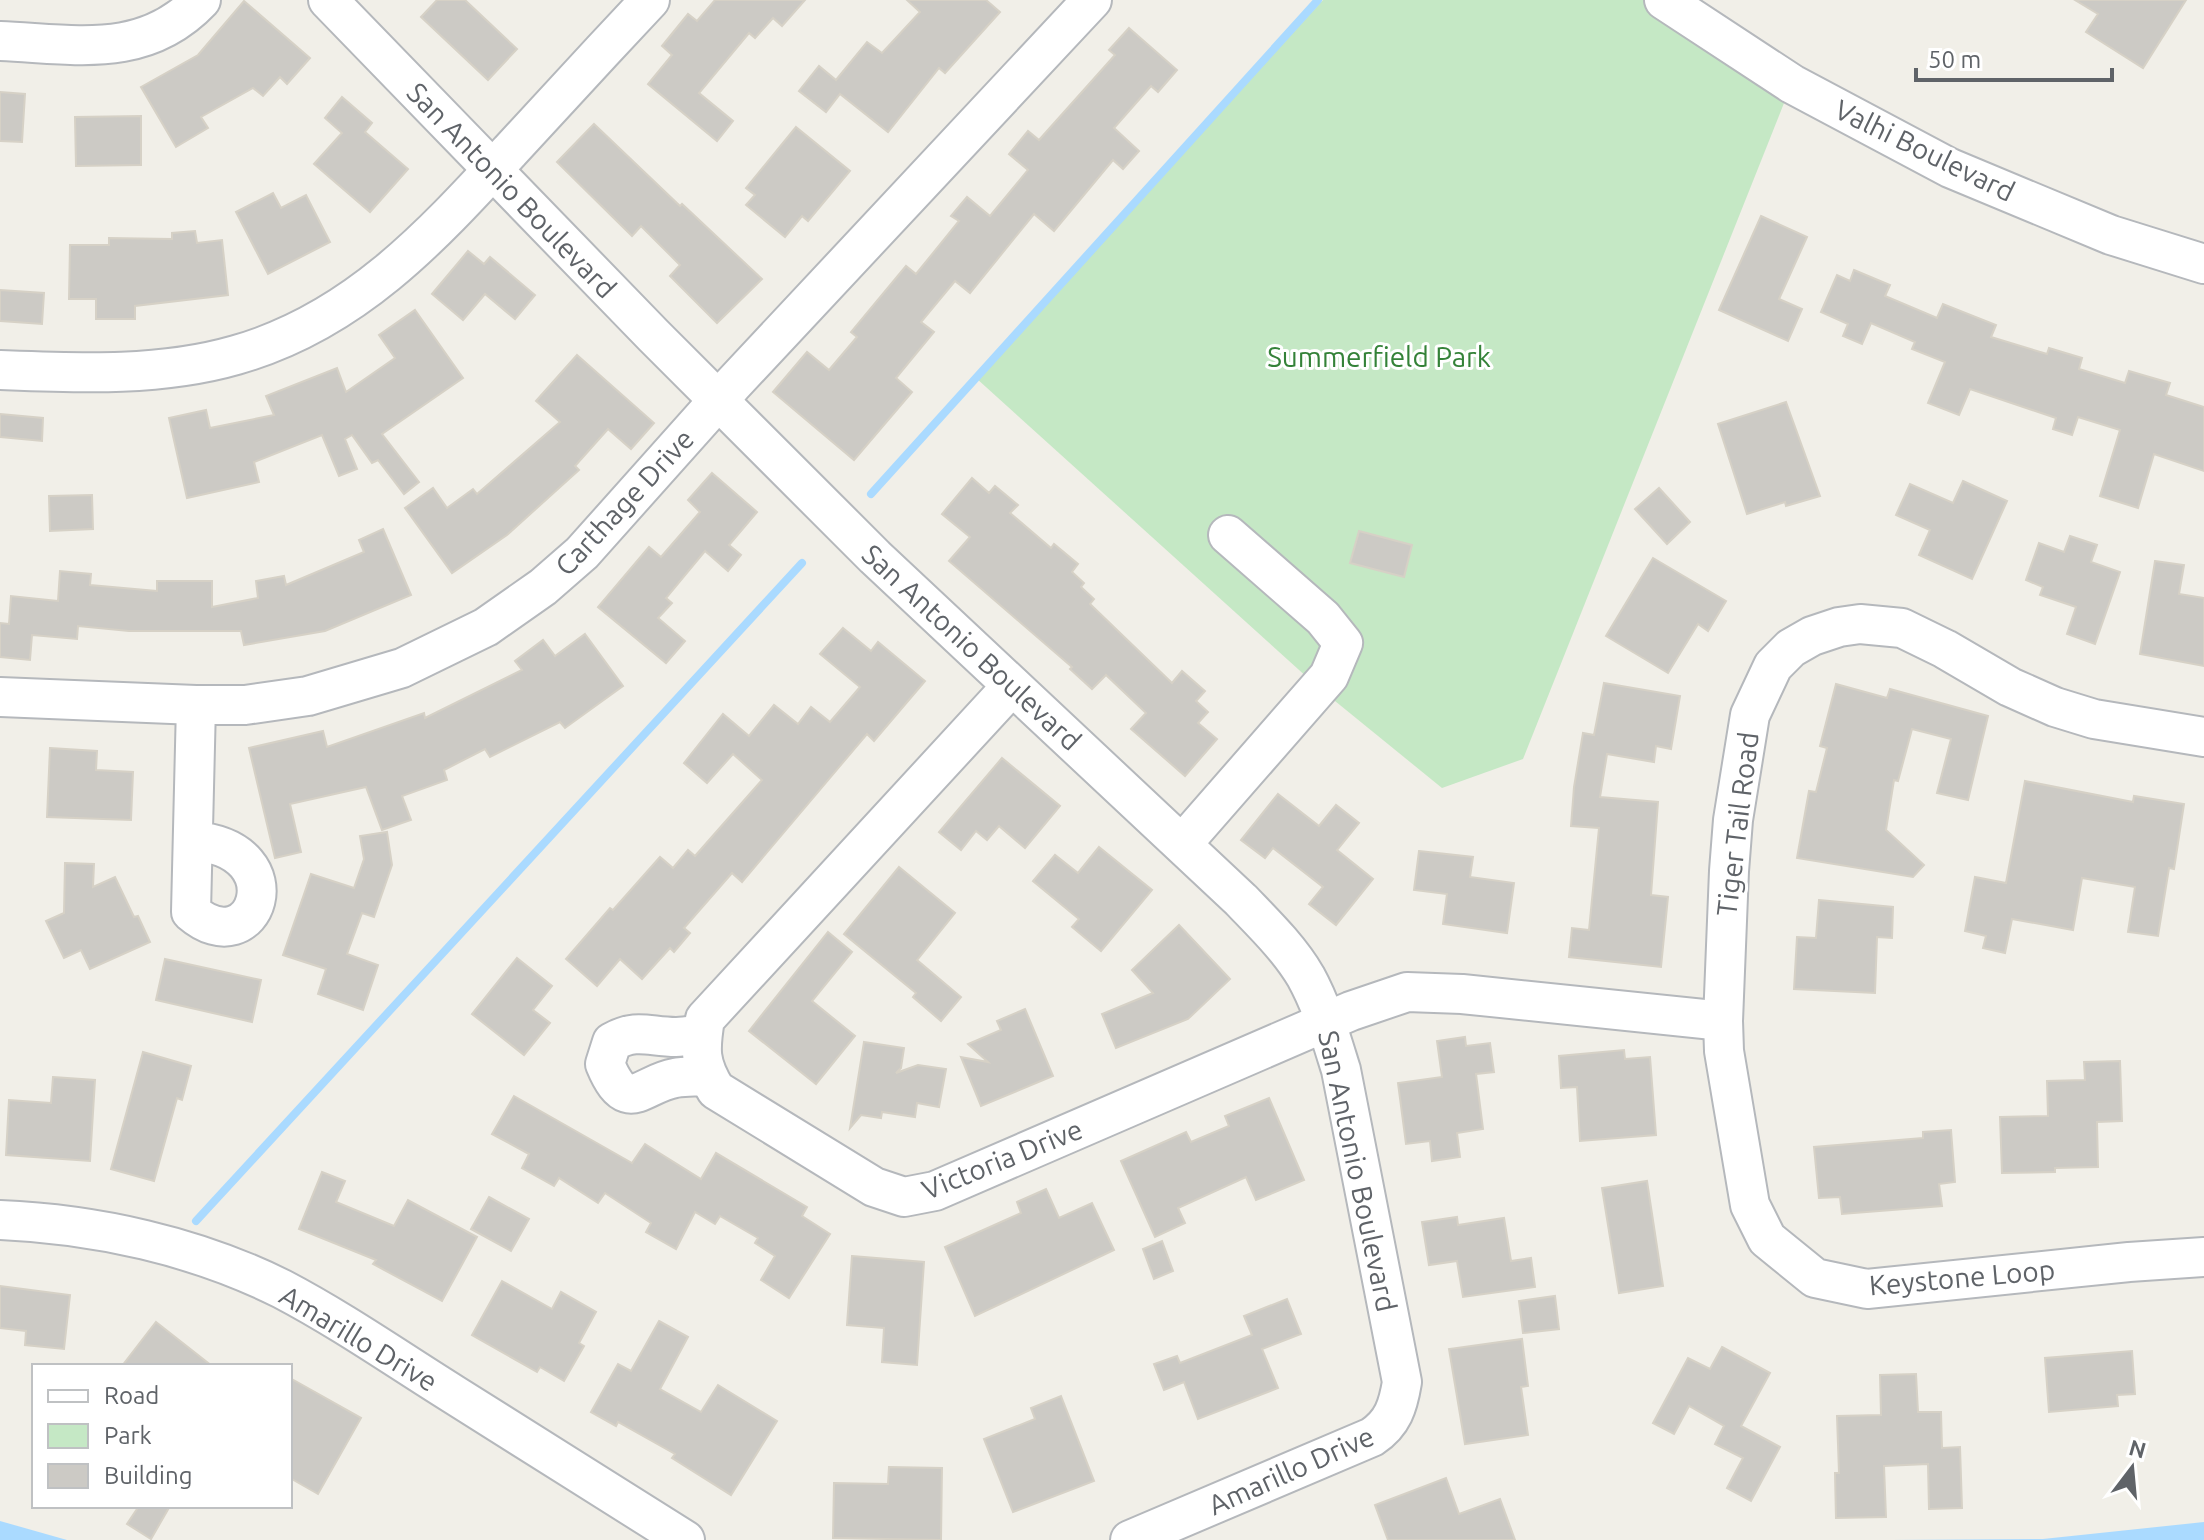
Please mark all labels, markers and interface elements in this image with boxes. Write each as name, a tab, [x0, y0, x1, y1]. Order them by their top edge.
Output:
scale bar	[1916, 32, 2112, 82]
text: 50 m	[1928, 46, 1981, 73]
street label: San Antonio Boulevard	[401, 76, 623, 304]
street label: Valhi Boulevard	[1830, 93, 2020, 207]
park label: Summerfield Park	[1267, 341, 1491, 372]
street label: Carthage Drive	[549, 423, 699, 581]
street label: San Antonio Boulevard	[857, 538, 1087, 756]
street label: Tiger Tail Road	[1710, 730, 1764, 918]
street label: San Antonio Boulevard	[1313, 1028, 1403, 1314]
street label: Victoria Drive	[917, 1113, 1087, 1205]
street label: Keystone Loop	[1868, 1253, 2056, 1301]
street label: Amarillo Drive	[275, 1279, 443, 1397]
legend	[32, 1364, 292, 1508]
text: Road	[104, 1382, 159, 1409]
street label: Amarillo Drive	[1203, 1420, 1379, 1520]
text: Park	[104, 1422, 152, 1449]
north arrow	[2092, 1428, 2172, 1508]
text: N	[2126, 1434, 2149, 1463]
text: Building	[104, 1462, 192, 1489]

